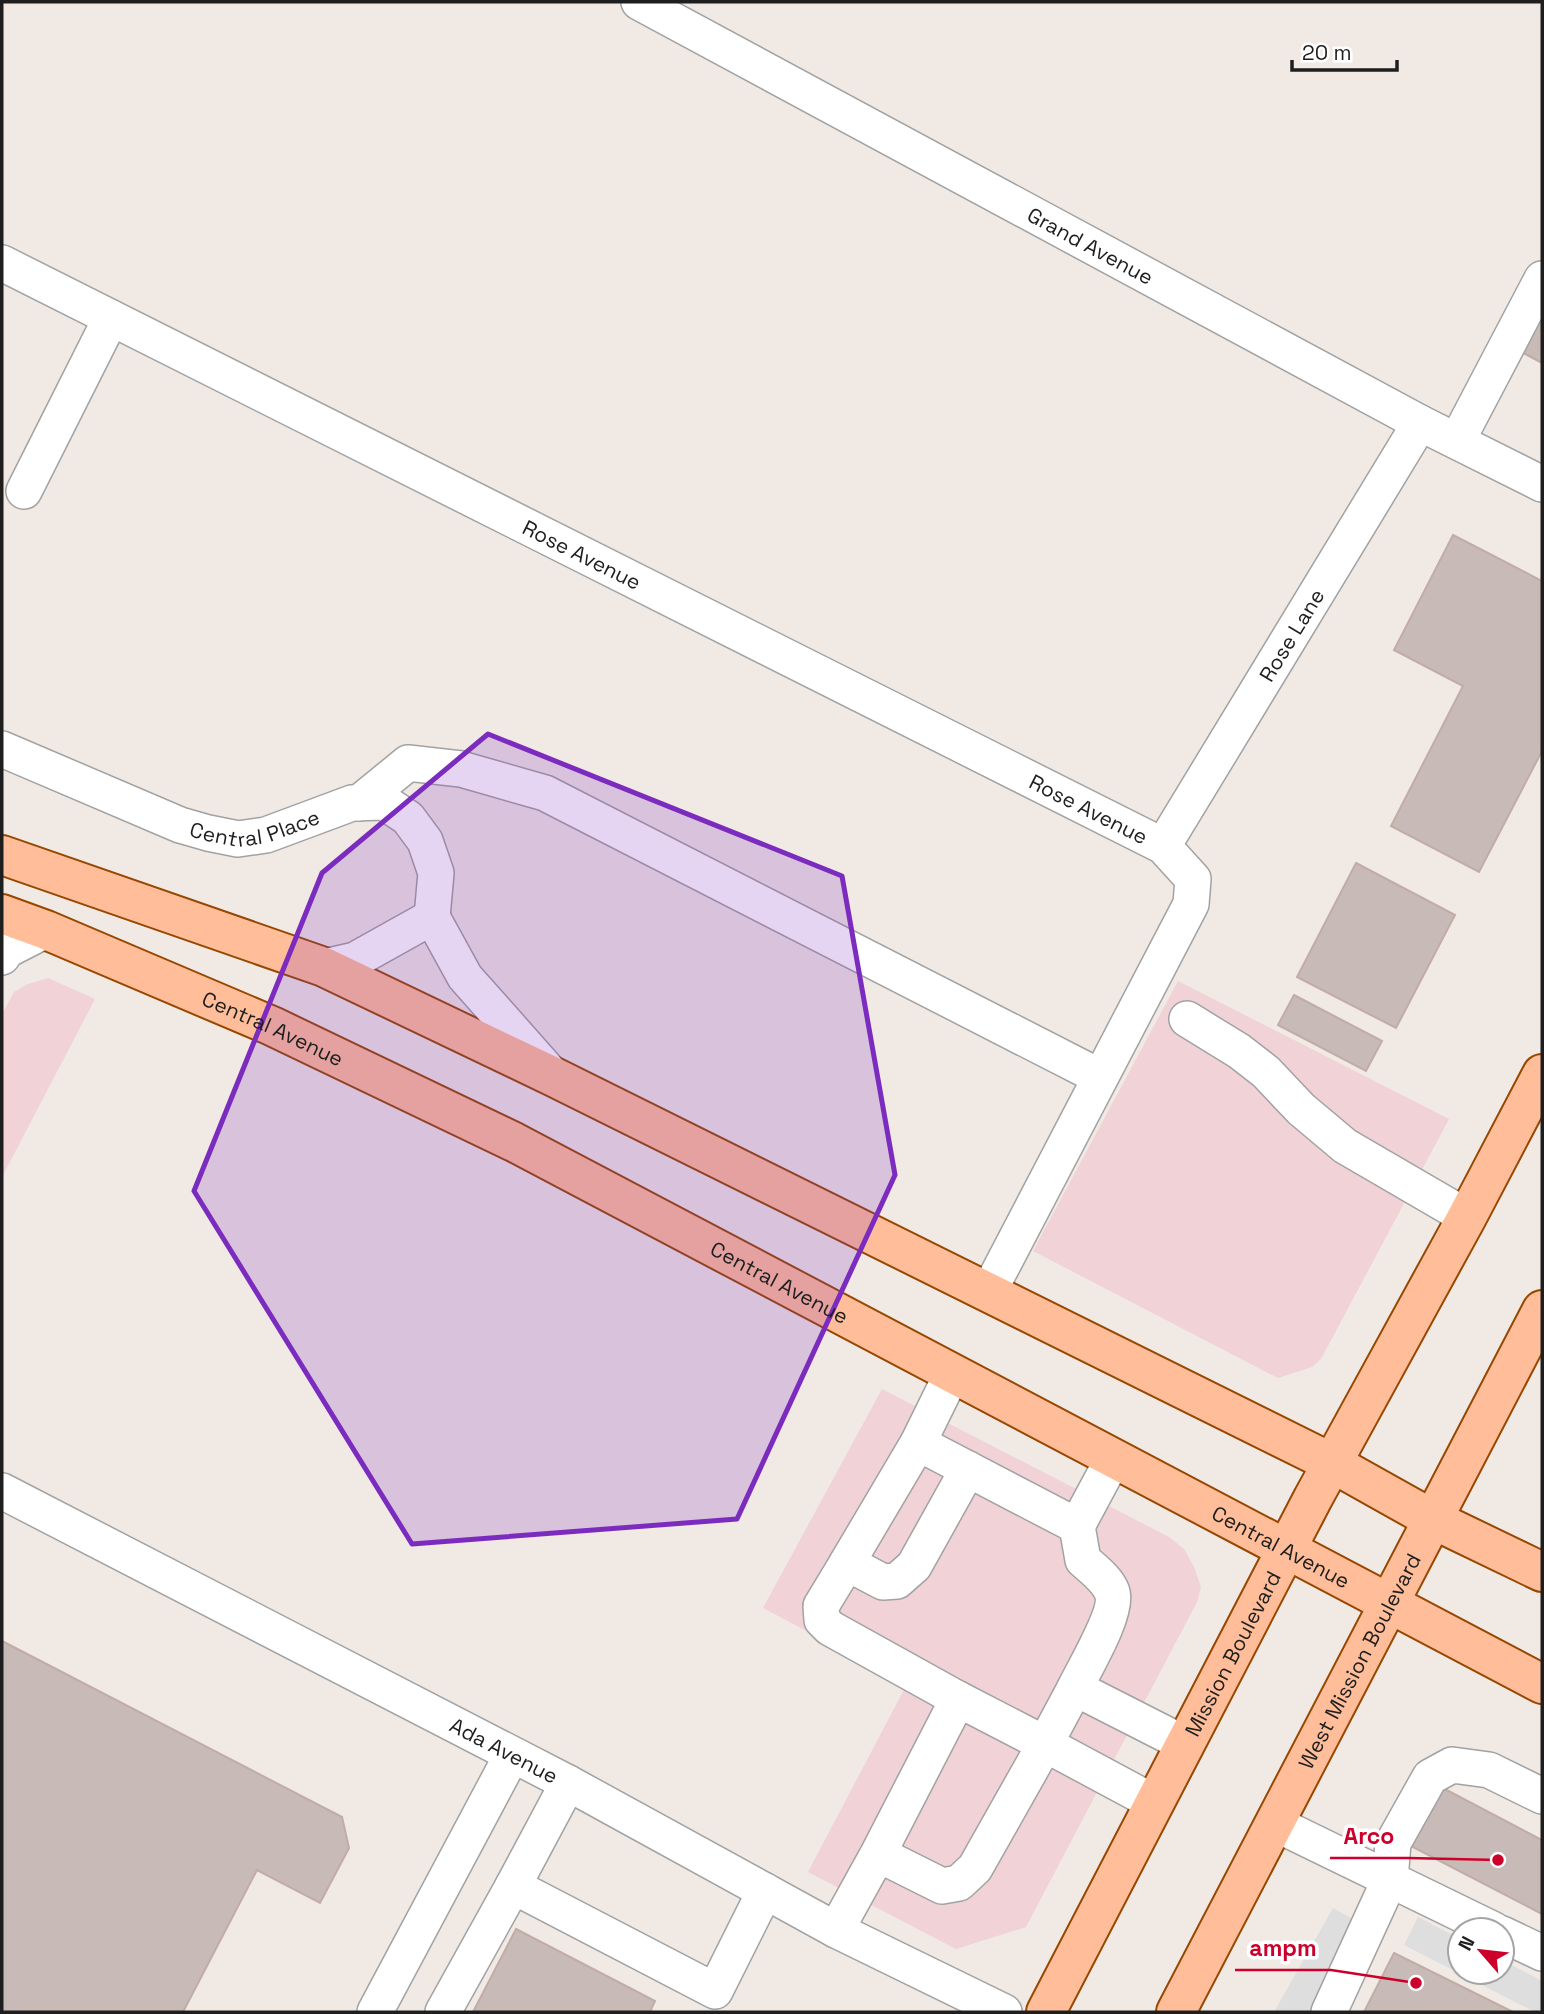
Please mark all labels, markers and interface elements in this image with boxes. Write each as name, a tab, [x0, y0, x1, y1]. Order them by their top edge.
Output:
scale bar	[1292, 28, 1397, 72]
text: 20 m	[1302, 39, 1352, 66]
street label: Grand Avenue	[1023, 200, 1158, 290]
street label: Rose Avenue	[518, 513, 646, 595]
street label: Rose Lane	[1253, 583, 1330, 686]
street label: Rose Avenue	[1025, 768, 1152, 850]
street label: Central Place	[187, 803, 323, 852]
street label: Central Avenue	[198, 984, 348, 1072]
street label: Central Avenue	[706, 1235, 853, 1330]
street label: Central Avenue	[1208, 1499, 1355, 1594]
street label: West Mission Boulevard	[1292, 1548, 1426, 1773]
street label: Mission Boulevard	[1178, 1566, 1286, 1741]
street label: Ada Avenue	[445, 1711, 563, 1789]
callout: Arco	[1330, 1814, 1408, 1858]
text: Arco	[1344, 1821, 1394, 1851]
north arrow	[1446, 1916, 1516, 1986]
callout: ampm	[1235, 1926, 1331, 1970]
text: N	[1452, 1932, 1480, 1955]
text: ampm	[1249, 1933, 1317, 1963]

